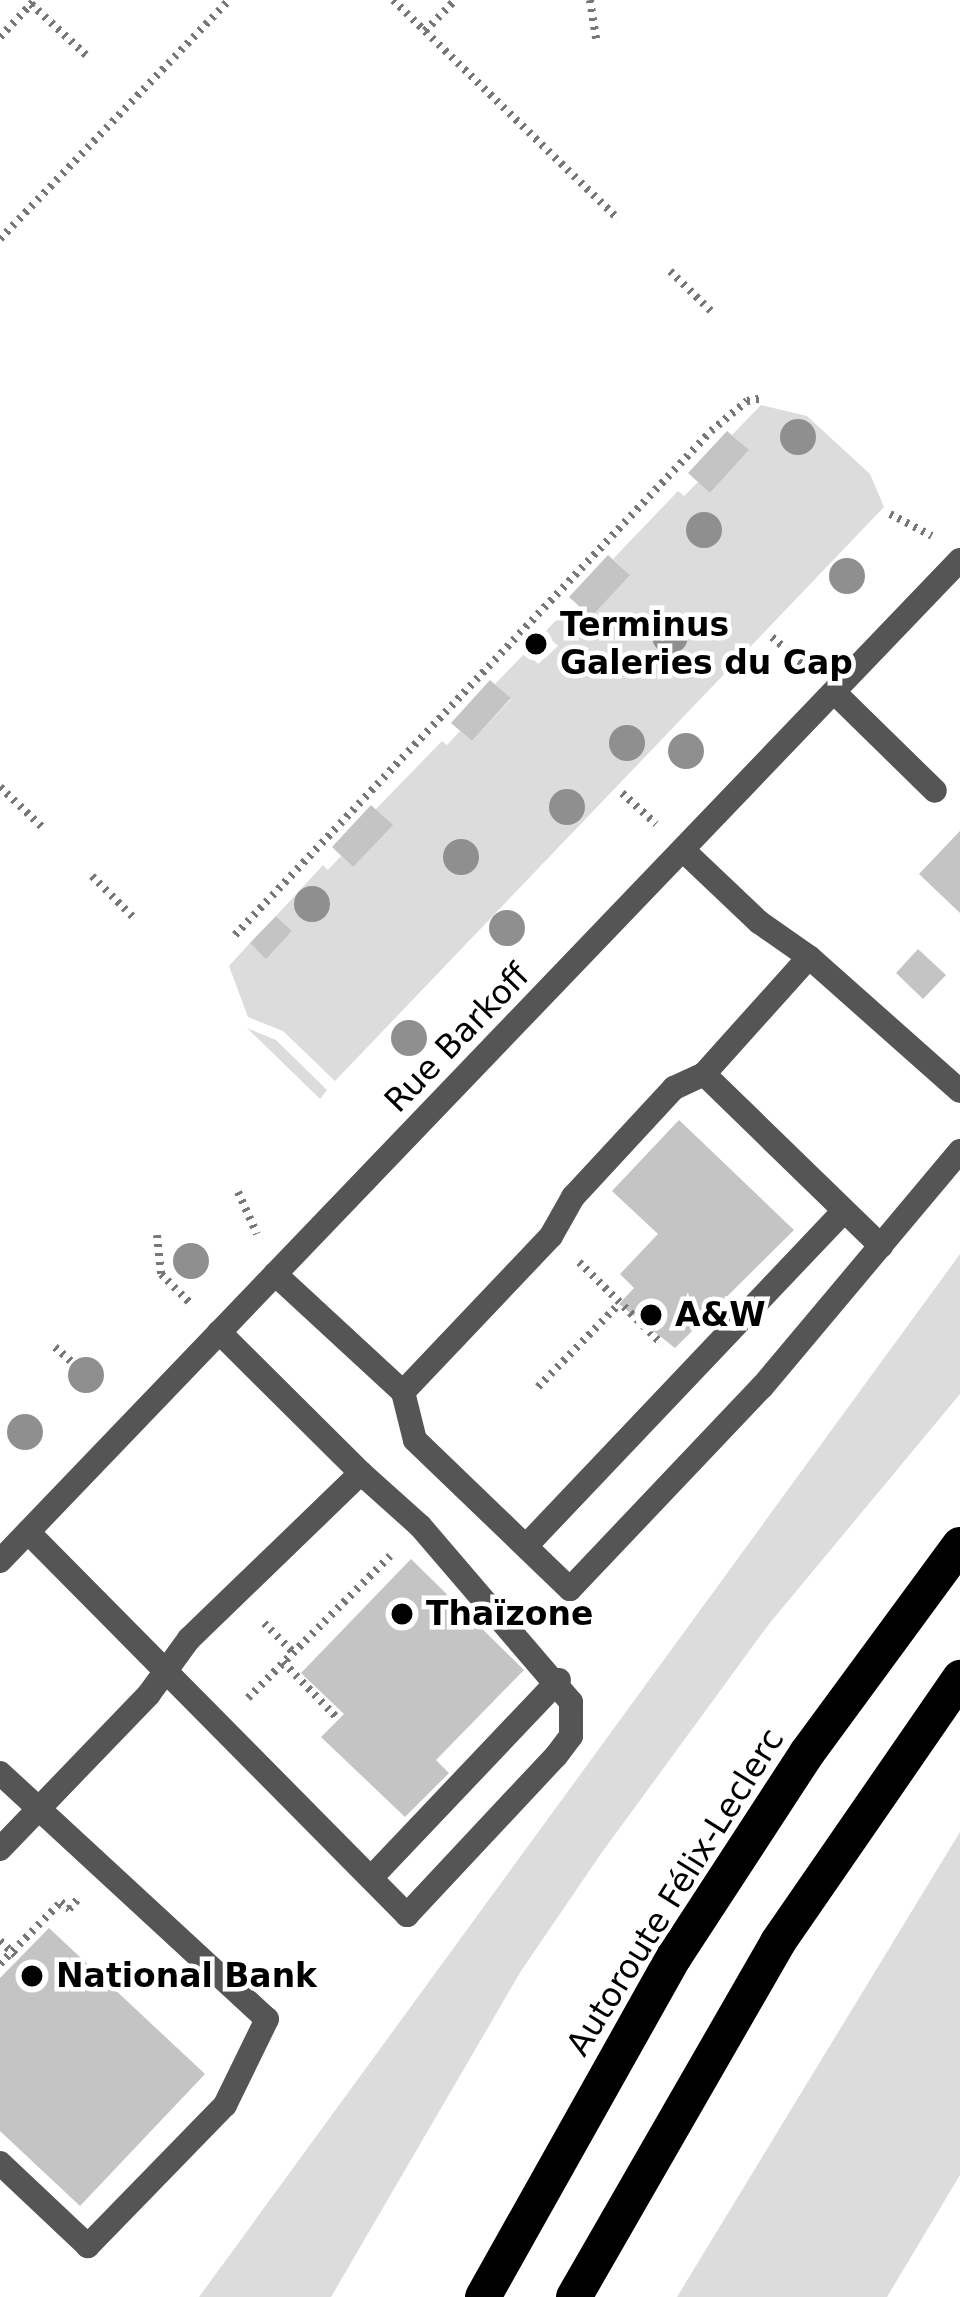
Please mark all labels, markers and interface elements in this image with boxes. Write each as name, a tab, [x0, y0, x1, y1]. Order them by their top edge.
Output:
place label: Terminus Galeries du Cap	[560, 605, 853, 683]
marker: Terminus Galeries du Cap	[523, 631, 549, 657]
street label: Rue Barkoff	[377, 956, 537, 1120]
place label: A&W	[675, 1295, 766, 1335]
marker: A&W	[638, 1302, 664, 1328]
place label: Thaïzone	[426, 1594, 593, 1634]
marker: Thaïzone	[389, 1601, 415, 1627]
street label: Autoroute Félix-Leclerc	[558, 1721, 792, 2063]
place label: National Bank	[56, 1956, 317, 1996]
marker: National Bank	[19, 1963, 45, 1989]

